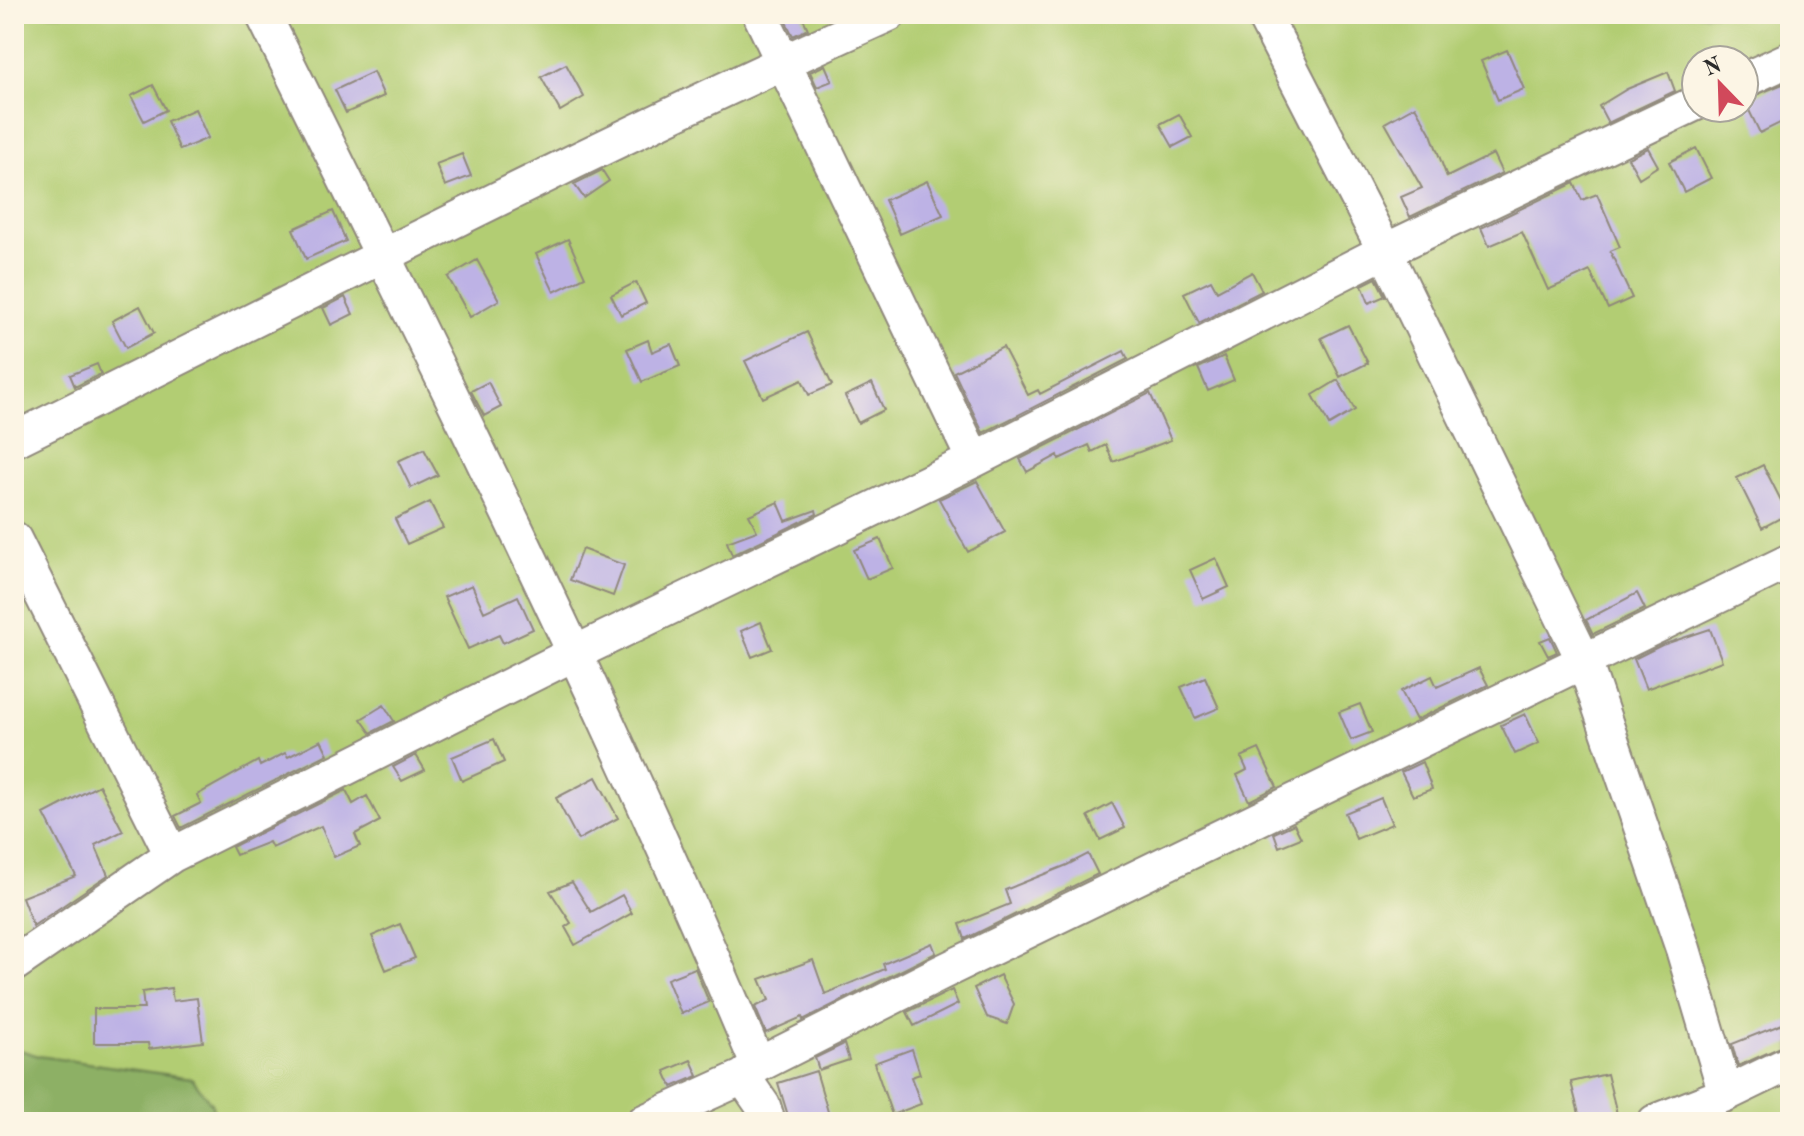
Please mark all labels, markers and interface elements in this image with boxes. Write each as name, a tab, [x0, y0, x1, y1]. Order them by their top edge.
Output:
north arrow	[1680, 44, 1760, 124]
text: N	[1701, 54, 1725, 81]

